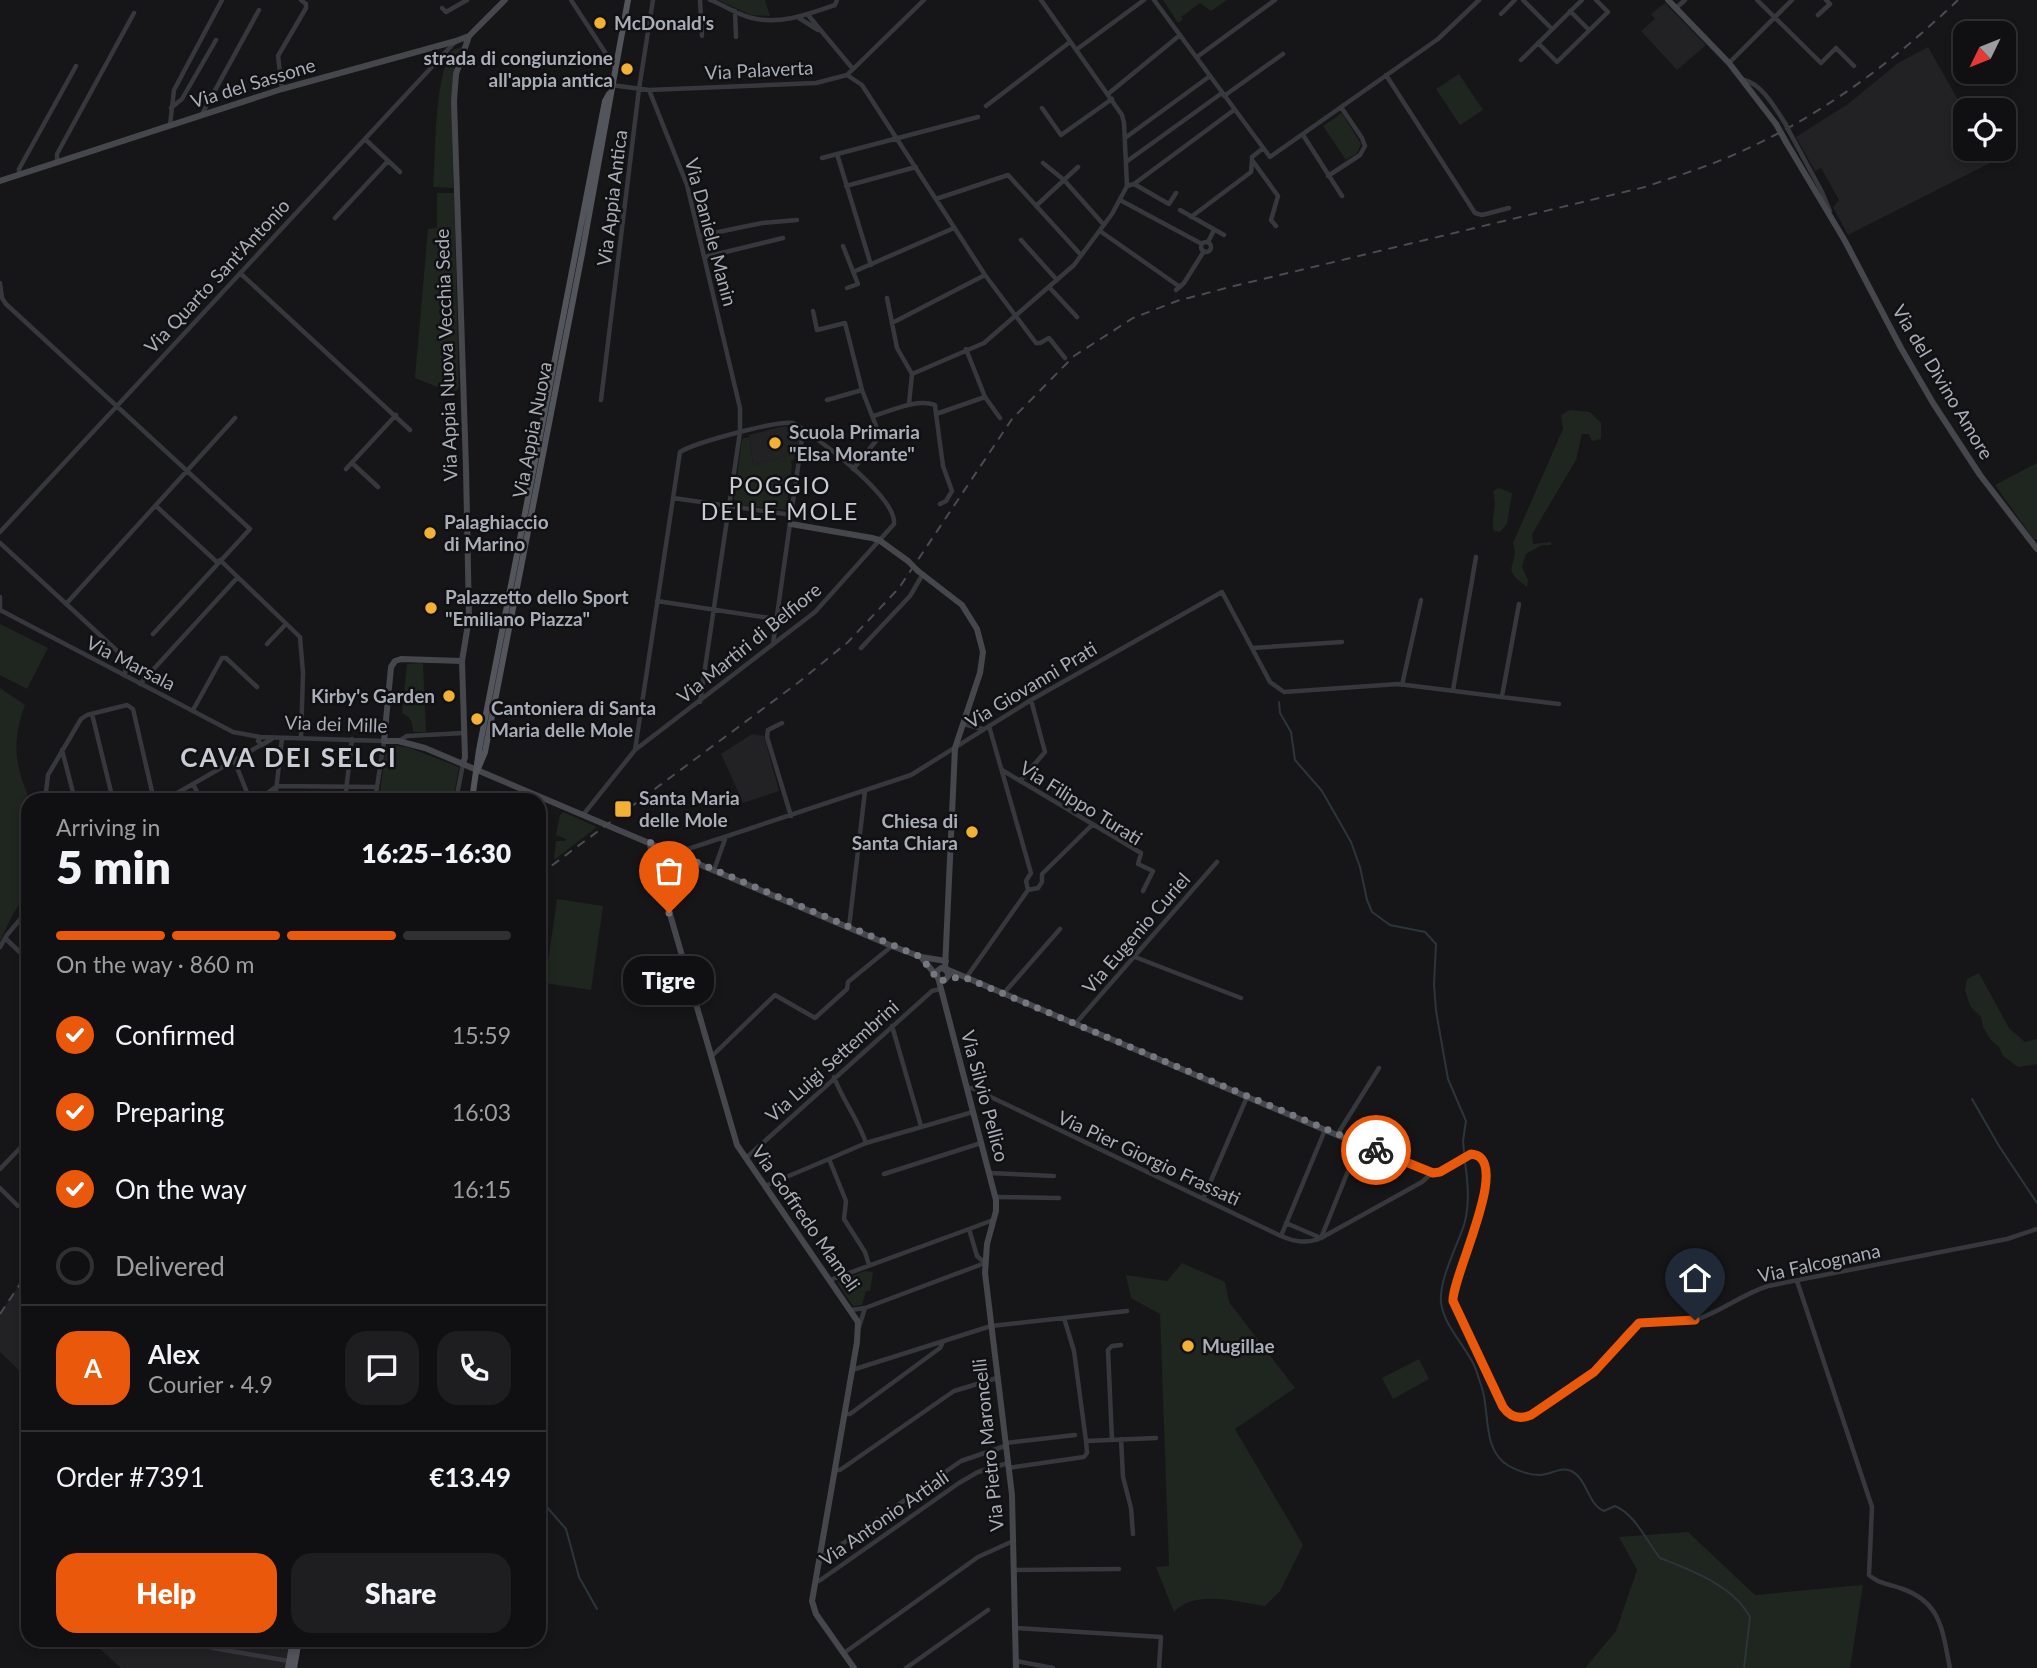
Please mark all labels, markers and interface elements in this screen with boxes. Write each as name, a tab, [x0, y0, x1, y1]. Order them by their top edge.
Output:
place label: McDonald's	[614, 11, 714, 34]
marker: McDonald's	[592, 15, 608, 31]
north arrow	[1953, 21, 2016, 84]
map controls	[1953, 21, 2016, 161]
place label: strada di congiunzione all'appia antica	[423, 46, 613, 91]
street label: Via del Sassone	[188, 53, 318, 112]
street label: Via Palaverta	[704, 55, 814, 84]
marker: strada di congiunzione all'appia antica	[619, 61, 635, 77]
button: locate	[1953, 98, 2016, 161]
street label: Via Appia Antica	[592, 129, 631, 267]
street label: Via Daniele Manin	[681, 155, 742, 309]
street label: Via Quarto Sant'Antonio	[139, 194, 294, 358]
street label: Via Appia Nuova Vecchia Sede	[430, 228, 461, 482]
street label: Via del Divino Amore	[1888, 300, 1999, 463]
street label: Via Appia Nuova	[507, 360, 556, 500]
place label: Scuola Primaria "Elsa Morante"	[789, 420, 920, 465]
marker: Scuola Primaria "Elsa Morante"	[767, 435, 783, 451]
district label: POGGIO DELLE MOLE	[701, 471, 859, 525]
place label: Palaghiaccio di Marino	[444, 510, 549, 555]
marker: Palaghiaccio di Marino	[422, 525, 438, 541]
street label: Via Martiri di Belfiore	[672, 578, 825, 708]
place label: Palazzetto dello Sport "Emiliano Piazza"	[445, 585, 629, 630]
marker: Palazzetto dello Sport "Emiliano Piazza"	[423, 600, 439, 616]
street label: Via Marsala	[83, 630, 180, 695]
street label: Via Giovanni Prati	[961, 636, 1101, 733]
place label: Kirby's Garden	[311, 684, 435, 707]
marker: Kirby's Garden	[441, 688, 457, 704]
place label: Cantoniera di Santa Maria delle Mole	[491, 696, 656, 741]
street label: Via dei Mille	[284, 710, 388, 737]
marker: Cantoniera di Santa Maria delle Mole	[469, 711, 485, 727]
district label: CAVA DEI SELCI	[180, 741, 398, 773]
street label: Via Filippo Turati	[1016, 756, 1147, 849]
place label: Santa Maria delle Mole	[639, 786, 740, 831]
marker: Santa Maria delle Mole	[613, 799, 633, 819]
place label: Chiesa di Santa Chiara	[852, 809, 958, 854]
text: Arriving in	[56, 813, 160, 841]
marker: Chiesa di Santa Chiara	[964, 824, 980, 840]
text: 16:25–16:30	[361, 837, 511, 869]
text: 5 min	[56, 839, 171, 894]
pin	[639, 841, 699, 913]
icon: bag	[650, 852, 688, 890]
street label: Via Eugenio Curiel	[1077, 868, 1194, 998]
text: On the way · 860 m	[56, 950, 255, 978]
callout: Tigre	[624, 955, 714, 1004]
text: Tigre	[642, 966, 695, 994]
street label: Via Luigi Settembrini	[760, 995, 903, 1127]
icon: check	[56, 1016, 94, 1054]
text: Confirmed	[115, 1019, 235, 1051]
text: 15:59	[452, 1021, 511, 1049]
street label: Via Silvio Pellico	[957, 1028, 1014, 1164]
icon: check	[56, 1093, 94, 1131]
text: Preparing	[115, 1096, 224, 1128]
text: 16:03	[452, 1098, 511, 1126]
street label: Via Pier Giorgio Frassati	[1054, 1105, 1244, 1210]
courier	[1341, 1115, 1411, 1185]
icon: bike	[1357, 1131, 1395, 1169]
street label: Via Goffredo Mameli	[747, 1140, 865, 1295]
icon: check	[56, 1170, 94, 1208]
text: On the way	[115, 1173, 247, 1205]
text: 16:15	[452, 1175, 511, 1203]
street label: Via Falcognana	[1756, 1238, 1882, 1287]
pin	[1665, 1248, 1725, 1320]
text: Delivered	[115, 1250, 225, 1282]
icon: home	[1676, 1259, 1714, 1297]
button: chat	[345, 1331, 419, 1405]
button: phone	[437, 1331, 511, 1405]
place label: Mugillae	[1202, 1334, 1275, 1357]
text: Alex	[148, 1338, 200, 1370]
marker: Mugillae	[1180, 1338, 1196, 1354]
text: A	[84, 1352, 102, 1384]
street label: Via Pietro Maroncelli	[967, 1357, 1008, 1533]
text: Courier · 4.9	[148, 1370, 273, 1398]
text: Order #7391	[56, 1461, 205, 1493]
text: €13.49	[429, 1461, 511, 1493]
street label: Via Antonio Artiali	[815, 1465, 953, 1571]
button: Help	[56, 1553, 277, 1633]
button: Share	[291, 1553, 511, 1633]

